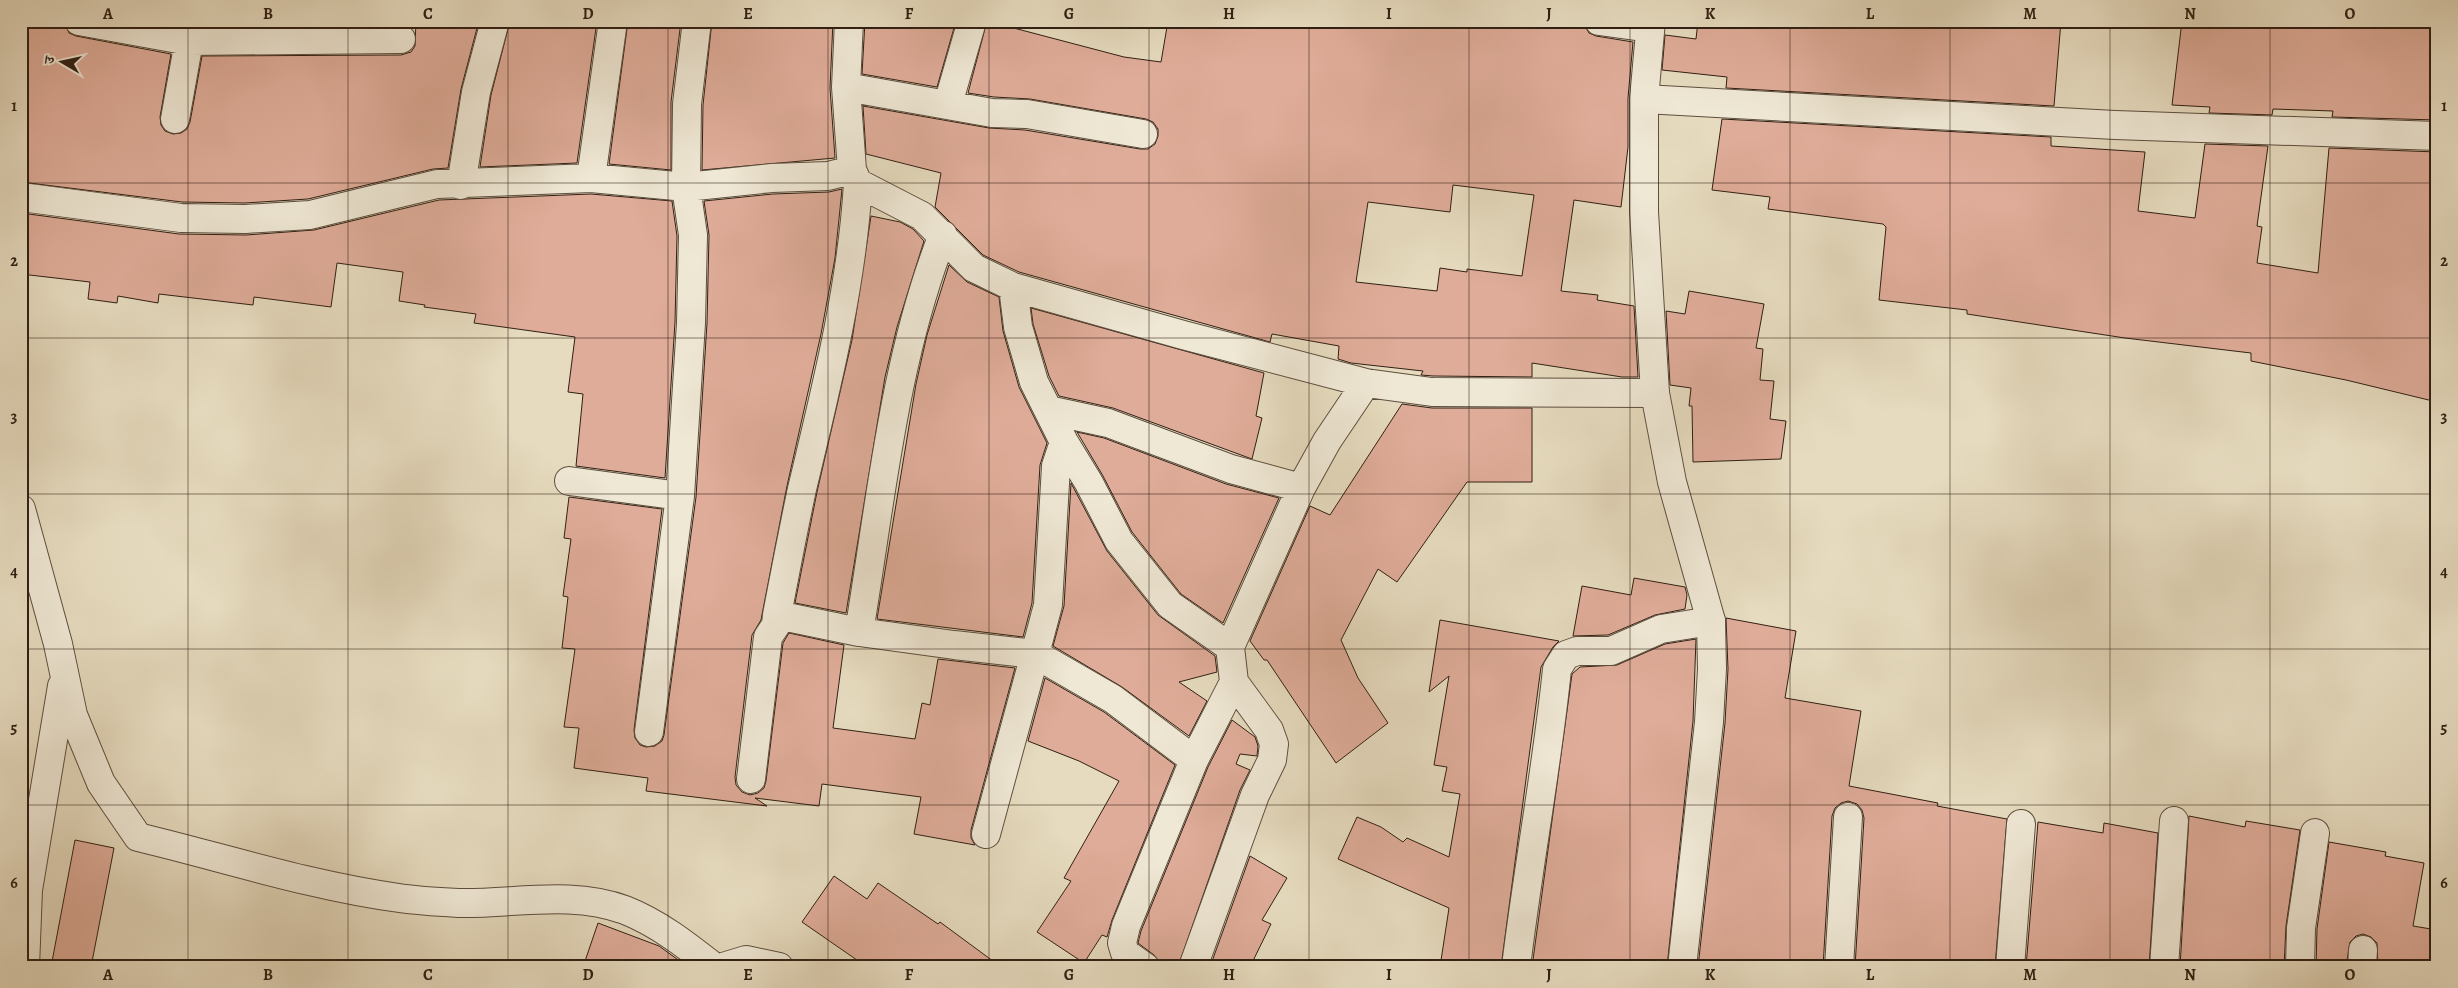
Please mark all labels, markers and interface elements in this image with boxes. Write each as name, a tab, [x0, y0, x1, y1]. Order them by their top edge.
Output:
text: A	[102, 3, 114, 25]
text: B	[263, 3, 273, 25]
text: C	[423, 3, 433, 25]
text: D	[582, 3, 594, 25]
text: E	[743, 3, 753, 25]
text: F	[905, 3, 914, 25]
text: G	[1064, 3, 1074, 25]
text: H	[1223, 3, 1235, 25]
text: I	[1386, 3, 1392, 25]
text: J	[1546, 3, 1552, 25]
text: K	[1705, 3, 1716, 25]
text: L	[1866, 3, 1875, 25]
text: M	[2023, 3, 2037, 25]
text: N	[2184, 3, 2196, 25]
text: O	[2345, 3, 2356, 25]
north arrow	[38, 38, 88, 88]
text: उ	[40, 54, 60, 66]
text: 1	[11, 95, 17, 117]
text: 1	[2441, 95, 2447, 117]
text: 2	[10, 250, 18, 272]
text: 2	[2440, 250, 2448, 272]
text: 3	[11, 406, 18, 428]
text: 3	[2441, 406, 2448, 428]
text: 4	[10, 561, 18, 583]
text: 4	[2440, 561, 2448, 583]
text: 5	[11, 717, 18, 739]
text: 5	[2441, 717, 2448, 739]
text: 6	[10, 872, 18, 894]
text: 6	[2440, 872, 2448, 894]
text: A	[102, 964, 114, 986]
text: B	[263, 964, 273, 986]
text: C	[423, 964, 433, 986]
text: D	[582, 964, 594, 986]
text: E	[743, 964, 753, 986]
text: F	[905, 964, 914, 986]
text: G	[1064, 964, 1074, 986]
text: H	[1223, 964, 1235, 986]
text: I	[1386, 964, 1392, 986]
text: J	[1546, 964, 1552, 986]
text: K	[1705, 964, 1716, 986]
text: L	[1866, 964, 1875, 986]
text: M	[2023, 964, 2037, 986]
text: N	[2184, 964, 2196, 986]
text: O	[2345, 964, 2356, 986]

